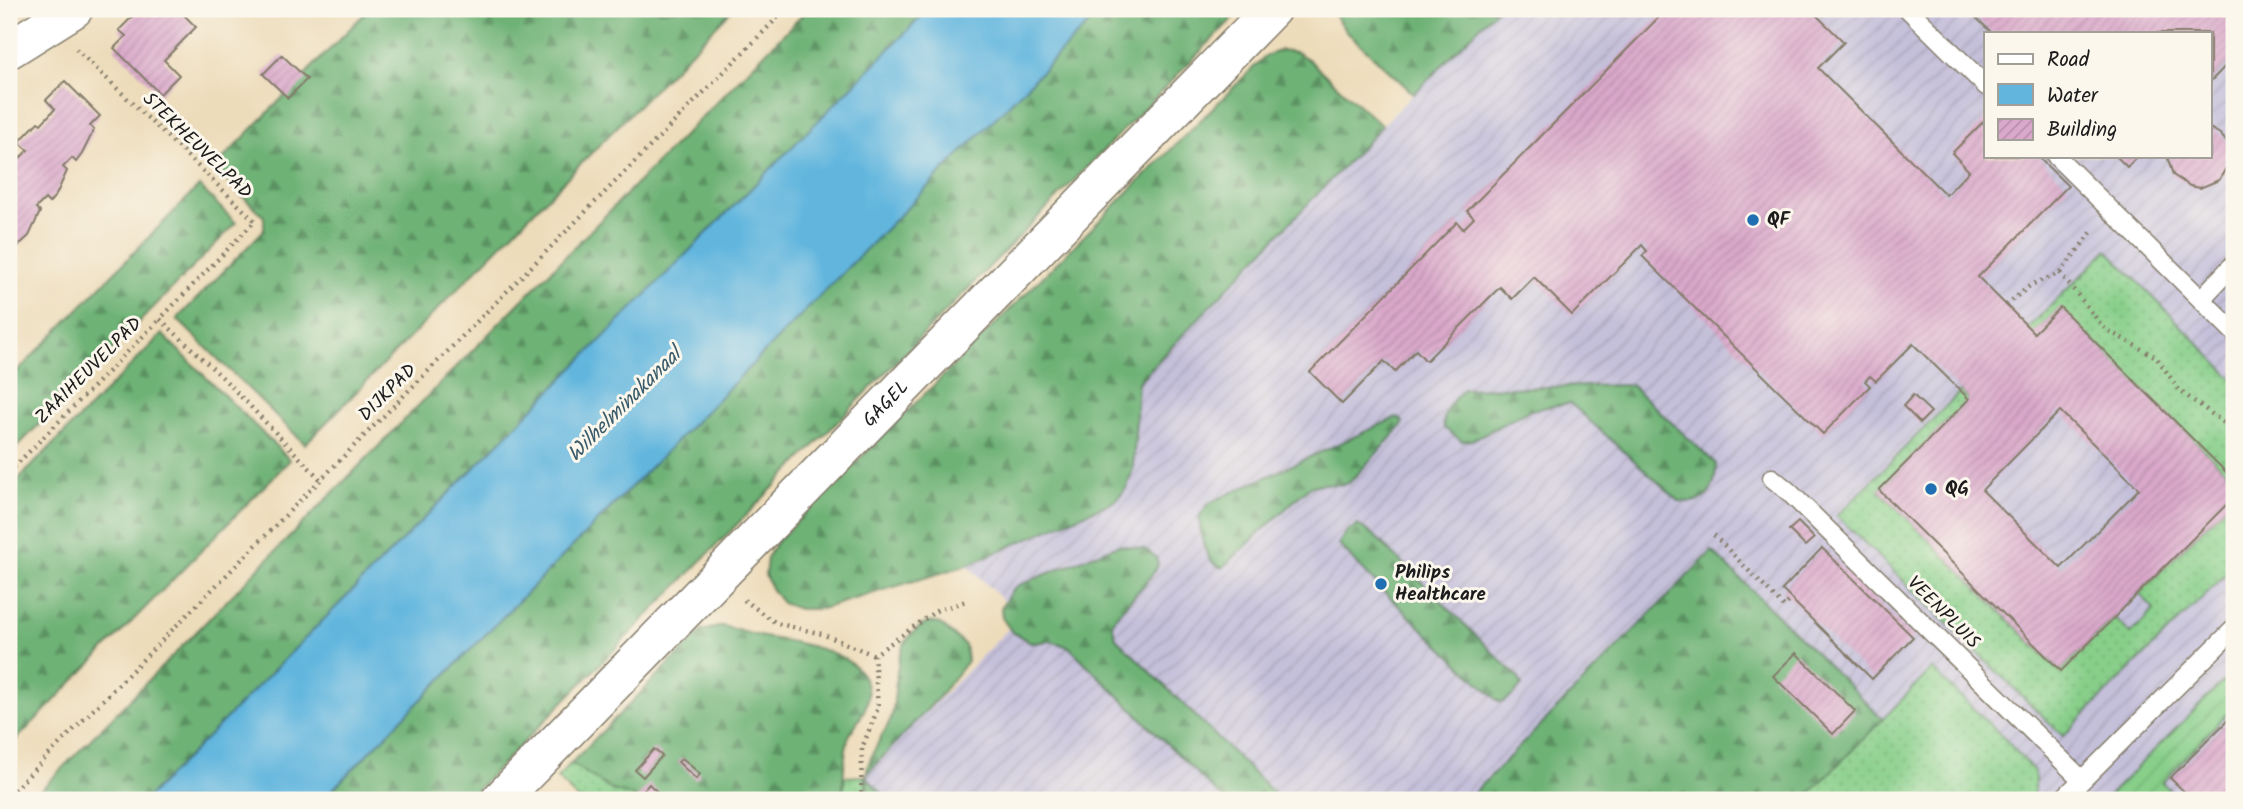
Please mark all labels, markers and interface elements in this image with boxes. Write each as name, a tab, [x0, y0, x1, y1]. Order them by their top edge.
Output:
legend	[1984, 32, 2212, 158]
text: Road	[2047, 44, 2090, 77]
text: Water	[2047, 80, 2099, 113]
street label: STEKHEUVELPAD	[135, 85, 259, 207]
text: Building	[2047, 114, 2117, 147]
place label: QF	[1767, 205, 1792, 235]
marker: QF	[1745, 212, 1761, 228]
street label: ZAAIHEUVELPAD	[28, 310, 150, 432]
water label: Wilhelminakanaal	[560, 337, 693, 470]
street label: DIJKPAD	[352, 357, 424, 429]
street label: GAGEL	[856, 374, 917, 435]
place label: QG	[1945, 474, 1969, 504]
marker: QG	[1923, 481, 1939, 497]
place label: Philips Healthcare	[1395, 558, 1486, 610]
street label: VEENPLUIS	[1899, 569, 1987, 657]
marker: Philips Healthcare	[1373, 576, 1389, 592]

